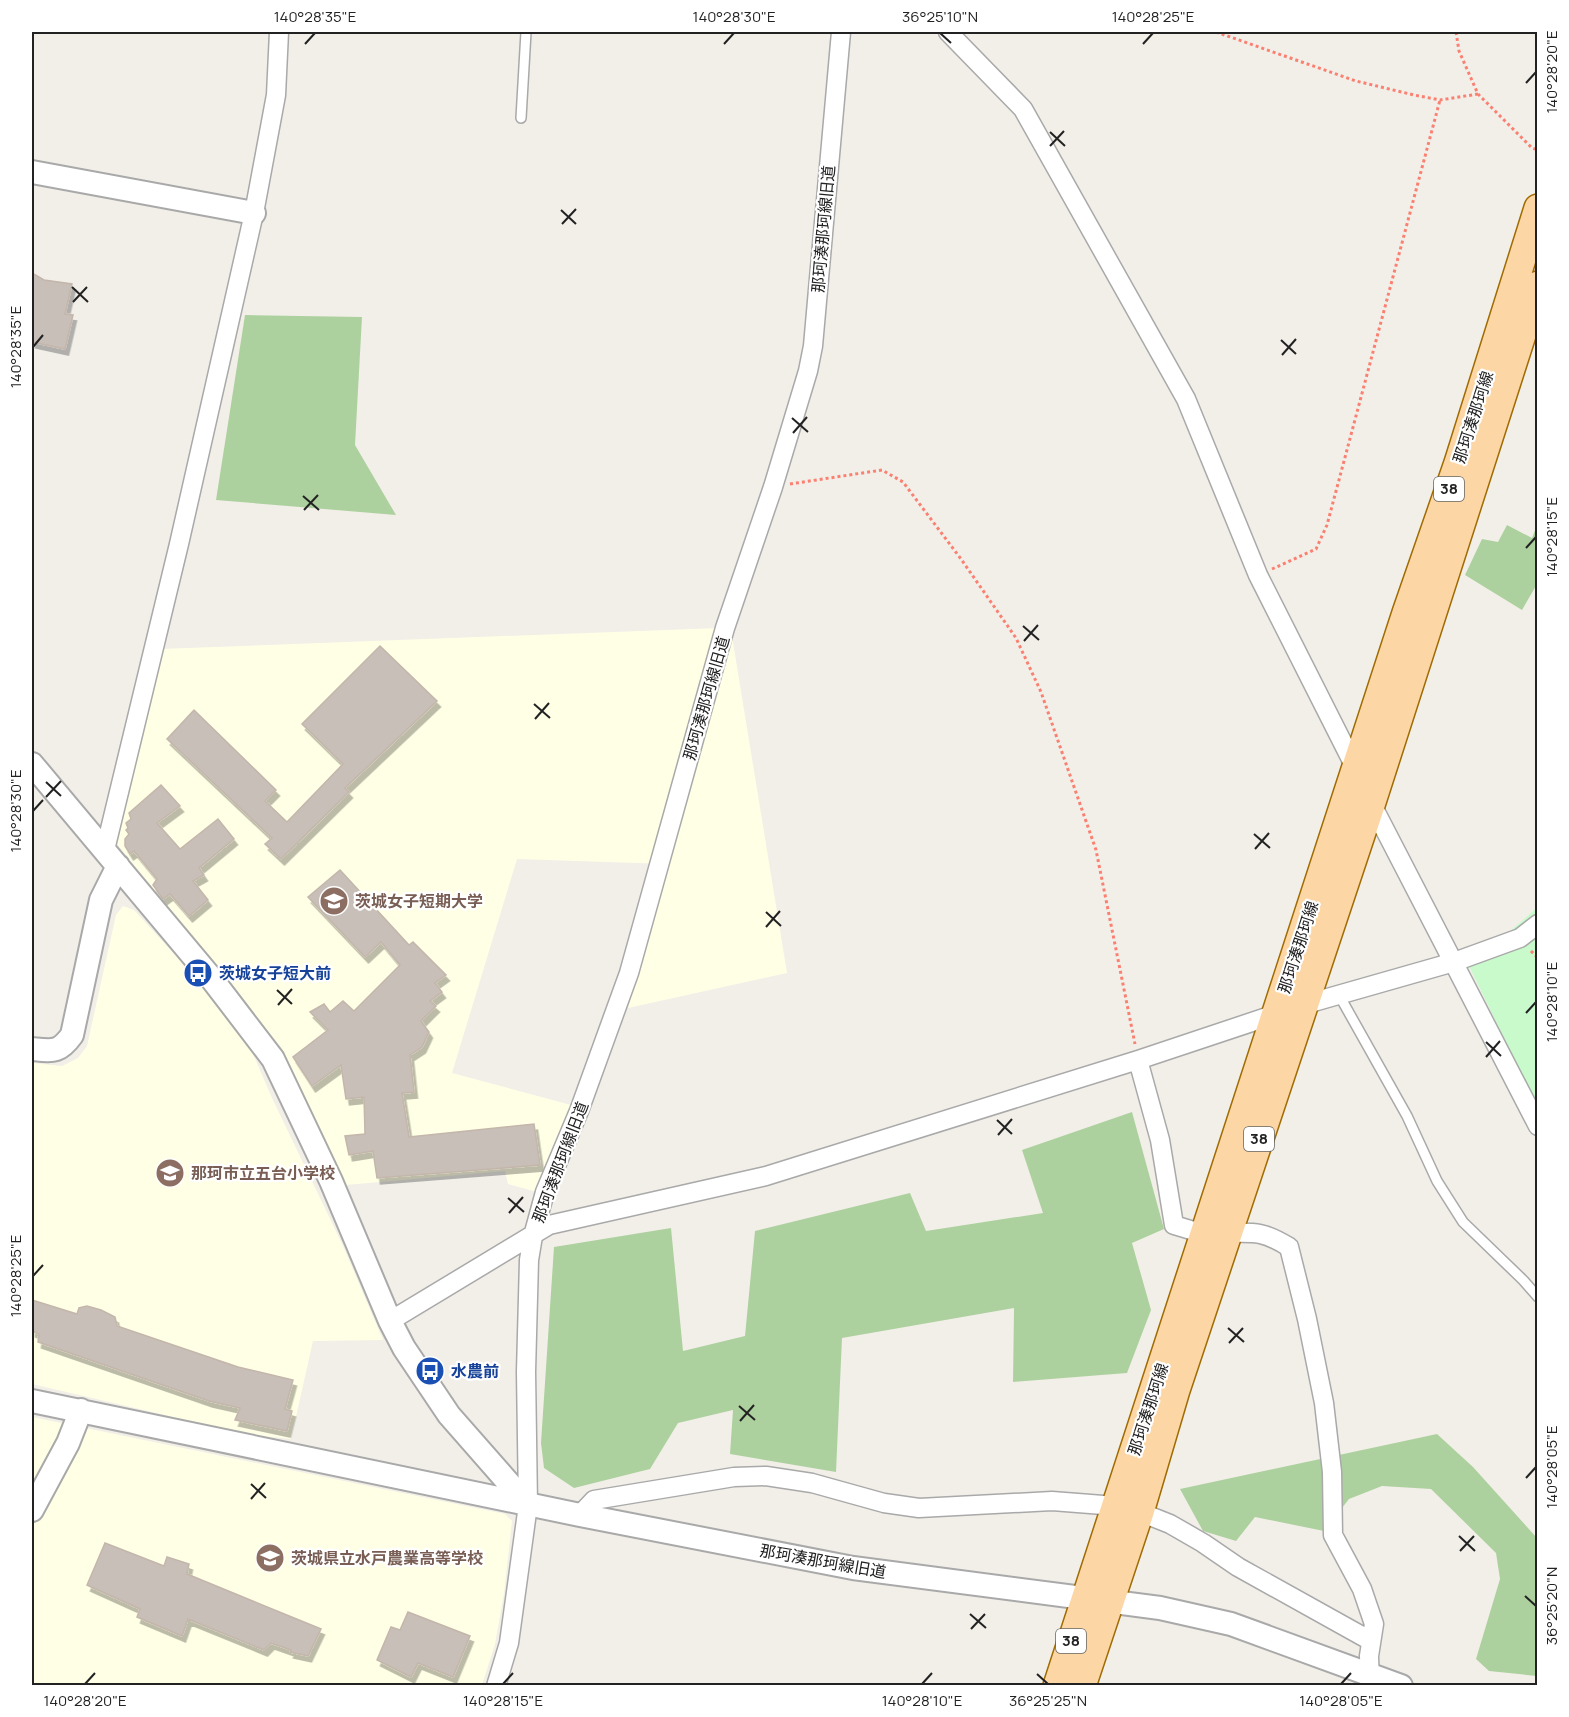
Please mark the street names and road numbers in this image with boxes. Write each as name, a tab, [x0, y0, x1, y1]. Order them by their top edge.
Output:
street label: 那珂湊那珂線旧道	[806, 164, 840, 294]
street label: 那珂湊那珂線	[1448, 368, 1498, 466]
road number: 38	[1434, 477, 1464, 501]
street label: 那珂湊那珂線旧道	[678, 633, 734, 763]
street label: 那珂湊那珂線	[1273, 898, 1323, 996]
street label: 那珂湊那珂線旧道	[527, 1098, 593, 1226]
road number: 38	[1244, 1127, 1274, 1151]
street label: 那珂湊那珂線	[1123, 1360, 1173, 1458]
street label: 那珂湊那珂線旧道	[758, 1539, 888, 1583]
road number: 38	[1056, 1629, 1086, 1653]

